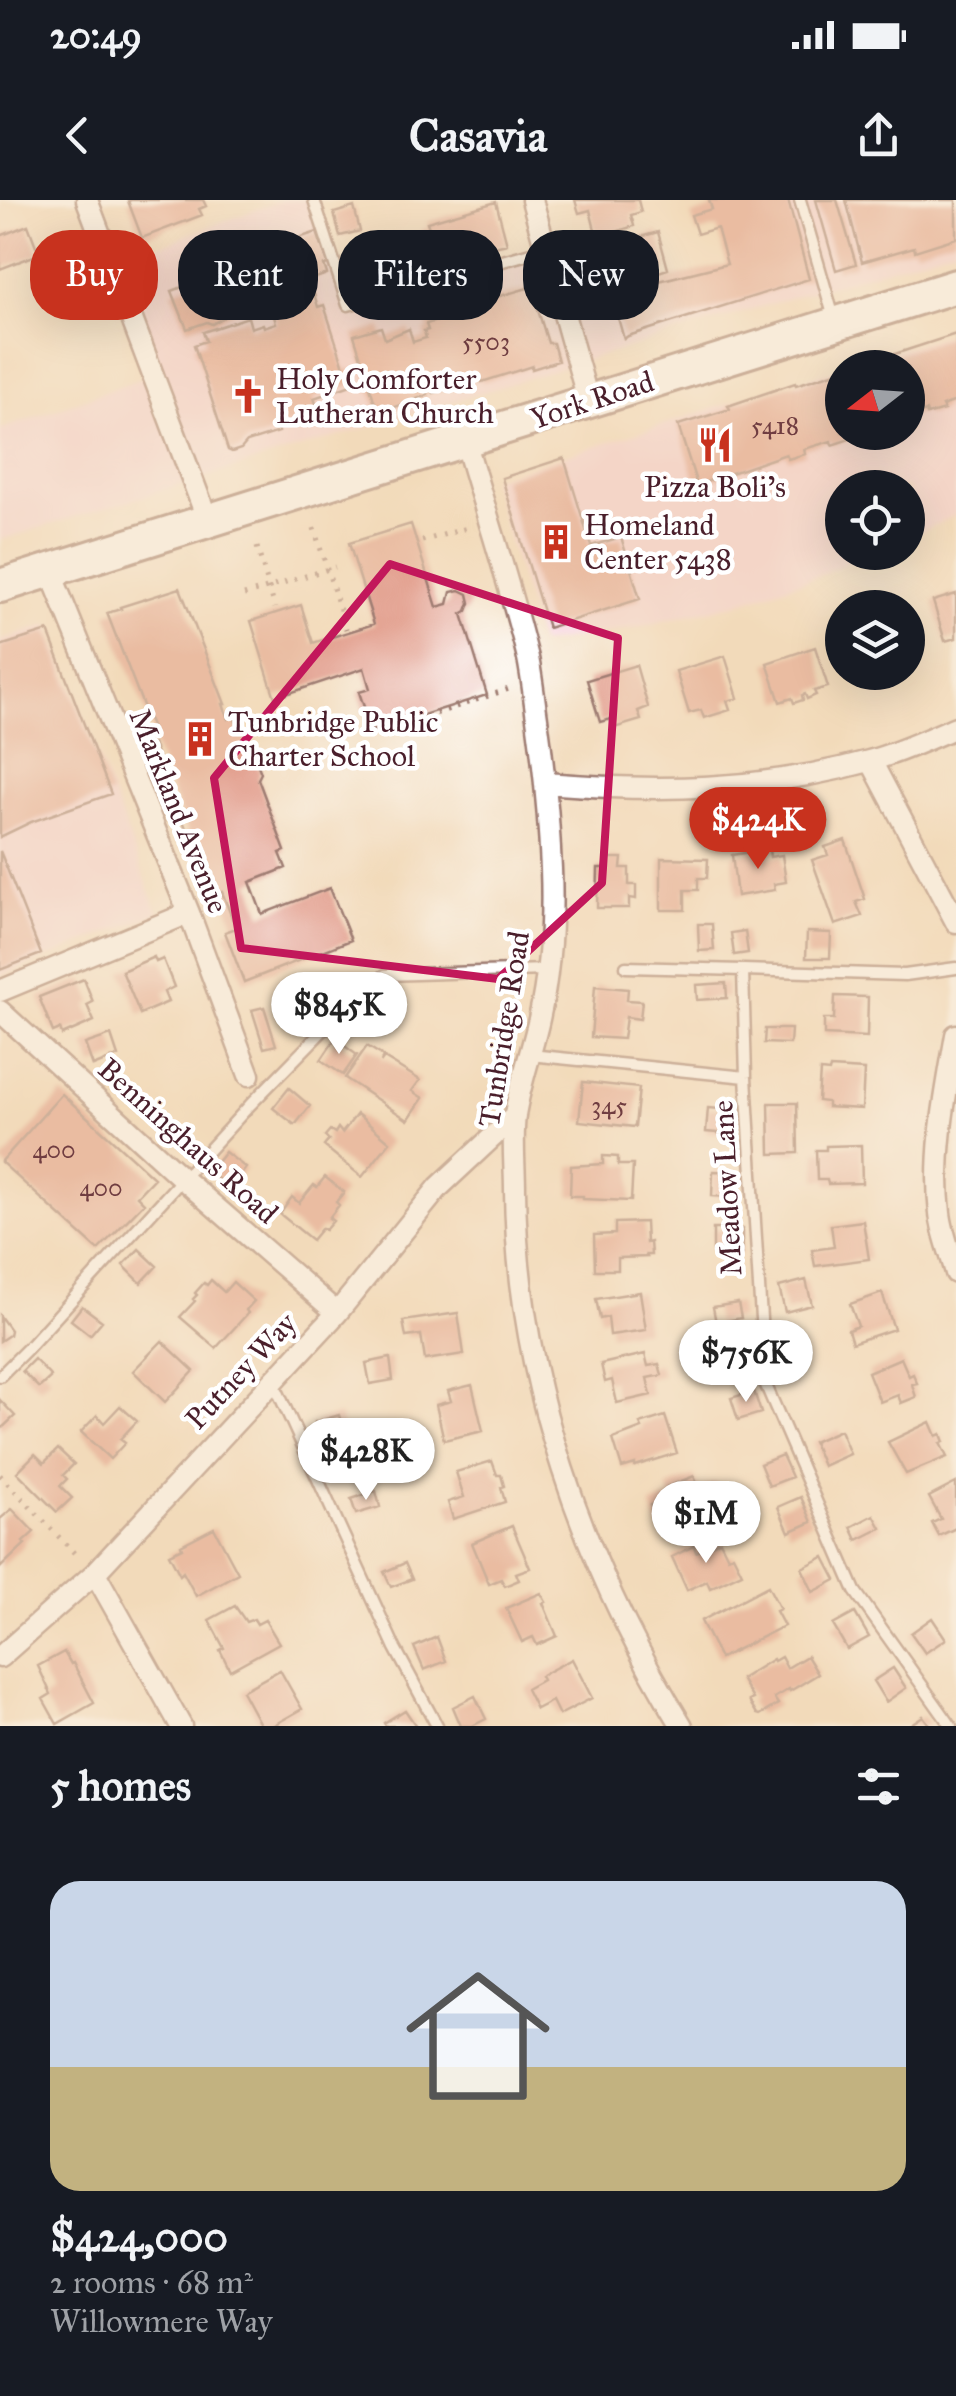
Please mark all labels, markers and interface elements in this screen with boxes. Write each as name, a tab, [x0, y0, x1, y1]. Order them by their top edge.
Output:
text: 20:49	[50, 12, 142, 58]
icon: back	[50, 108, 105, 163]
text: Casavia	[409, 108, 547, 163]
icon: share	[851, 108, 906, 163]
chip: Buy	[30, 230, 158, 320]
chip: Rent	[178, 230, 318, 320]
chip: Filters	[338, 230, 503, 320]
chip: New	[523, 230, 659, 320]
house number: 5503	[462, 326, 510, 357]
north arrow	[825, 350, 925, 450]
map controls	[825, 350, 925, 690]
place label: Holy Comforter Lutheran Church	[276, 361, 494, 431]
street label: York Road	[526, 363, 658, 437]
church icon: Holy Comforter Lutheran Church	[229, 377, 267, 415]
house number: 5418	[751, 410, 799, 441]
restaurant icon: Pizza Boli's	[696, 426, 734, 464]
place label: Pizza Boli's	[644, 469, 786, 505]
button: locate	[825, 470, 925, 570]
place label: Homeland Center 5438	[584, 507, 732, 577]
building icon: Homeland Center 5438	[537, 523, 575, 561]
button: layers	[825, 590, 925, 690]
street label: Markland Avenue	[122, 704, 236, 918]
place label: Tunbridge Public Charter School	[228, 704, 439, 774]
building icon: Tunbridge Public Charter School	[181, 720, 219, 758]
pin: $424K	[688, 787, 828, 872]
text: $424K	[711, 800, 805, 839]
street label: Tunbridge Road	[471, 928, 537, 1130]
pin: $845K	[269, 972, 409, 1057]
text: $845K	[293, 985, 385, 1024]
street label: Benninghaus Road	[91, 1051, 285, 1231]
house number: 345	[591, 1090, 627, 1121]
street label: Meadow Lane	[704, 1099, 750, 1277]
house number: 400	[32, 1134, 76, 1165]
house number: 400	[79, 1172, 123, 1203]
street label: Putney Way	[178, 1305, 305, 1437]
pin: $756K	[676, 1320, 816, 1405]
text: $756K	[701, 1333, 791, 1372]
pin: $428K	[296, 1418, 436, 1503]
text: $428K	[320, 1431, 412, 1470]
pin: $1M	[658, 1481, 754, 1566]
text: $1M	[674, 1494, 738, 1533]
icon: filters	[851, 1759, 906, 1814]
text: 5 homes	[50, 1760, 191, 1812]
icon: home	[388, 1946, 568, 2126]
text: $424,000	[50, 2211, 228, 2263]
text: 2 rooms · 68 m²	[50, 2263, 253, 2302]
text: Willowmere Way	[50, 2302, 273, 2341]

